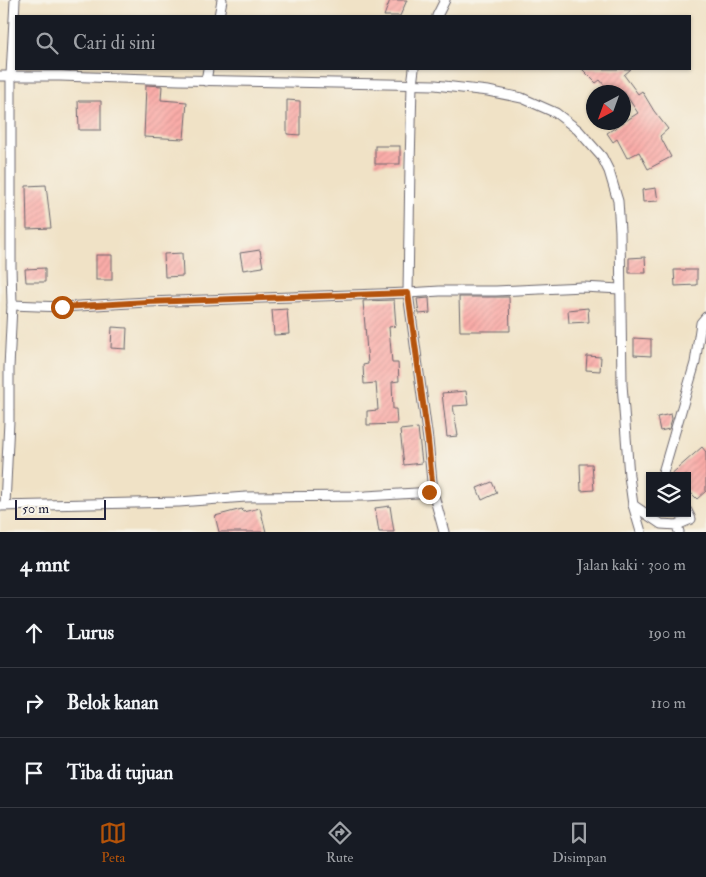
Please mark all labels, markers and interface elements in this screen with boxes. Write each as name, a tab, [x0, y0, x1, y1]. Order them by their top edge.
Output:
search box	[15, 15, 691, 70]
icon: search	[33, 29, 61, 57]
text: Cari di sini	[73, 31, 156, 55]
north arrow	[586, 85, 631, 130]
route start	[51, 296, 74, 319]
map controls	[646, 472, 691, 517]
button: layers	[646, 472, 691, 517]
route end	[418, 481, 441, 504]
scale bar	[15, 497, 106, 520]
text: 50 m	[22, 500, 49, 517]
text: 4 mnt	[20, 551, 70, 578]
text: Jalan kaki · 300 m	[577, 555, 686, 575]
icon: ahead	[20, 619, 48, 647]
text: Lurus	[67, 621, 114, 645]
text: 190 m	[648, 623, 686, 643]
icon: right	[20, 689, 48, 717]
text: Belok kanan	[67, 691, 158, 715]
text: 110 m	[651, 693, 686, 713]
icon: arrive	[20, 759, 48, 787]
text: Tiba di tujuan	[67, 761, 173, 785]
tab: Peta	[99, 819, 127, 866]
tab: Rute	[326, 819, 354, 866]
tab: Disimpan	[552, 819, 607, 866]

